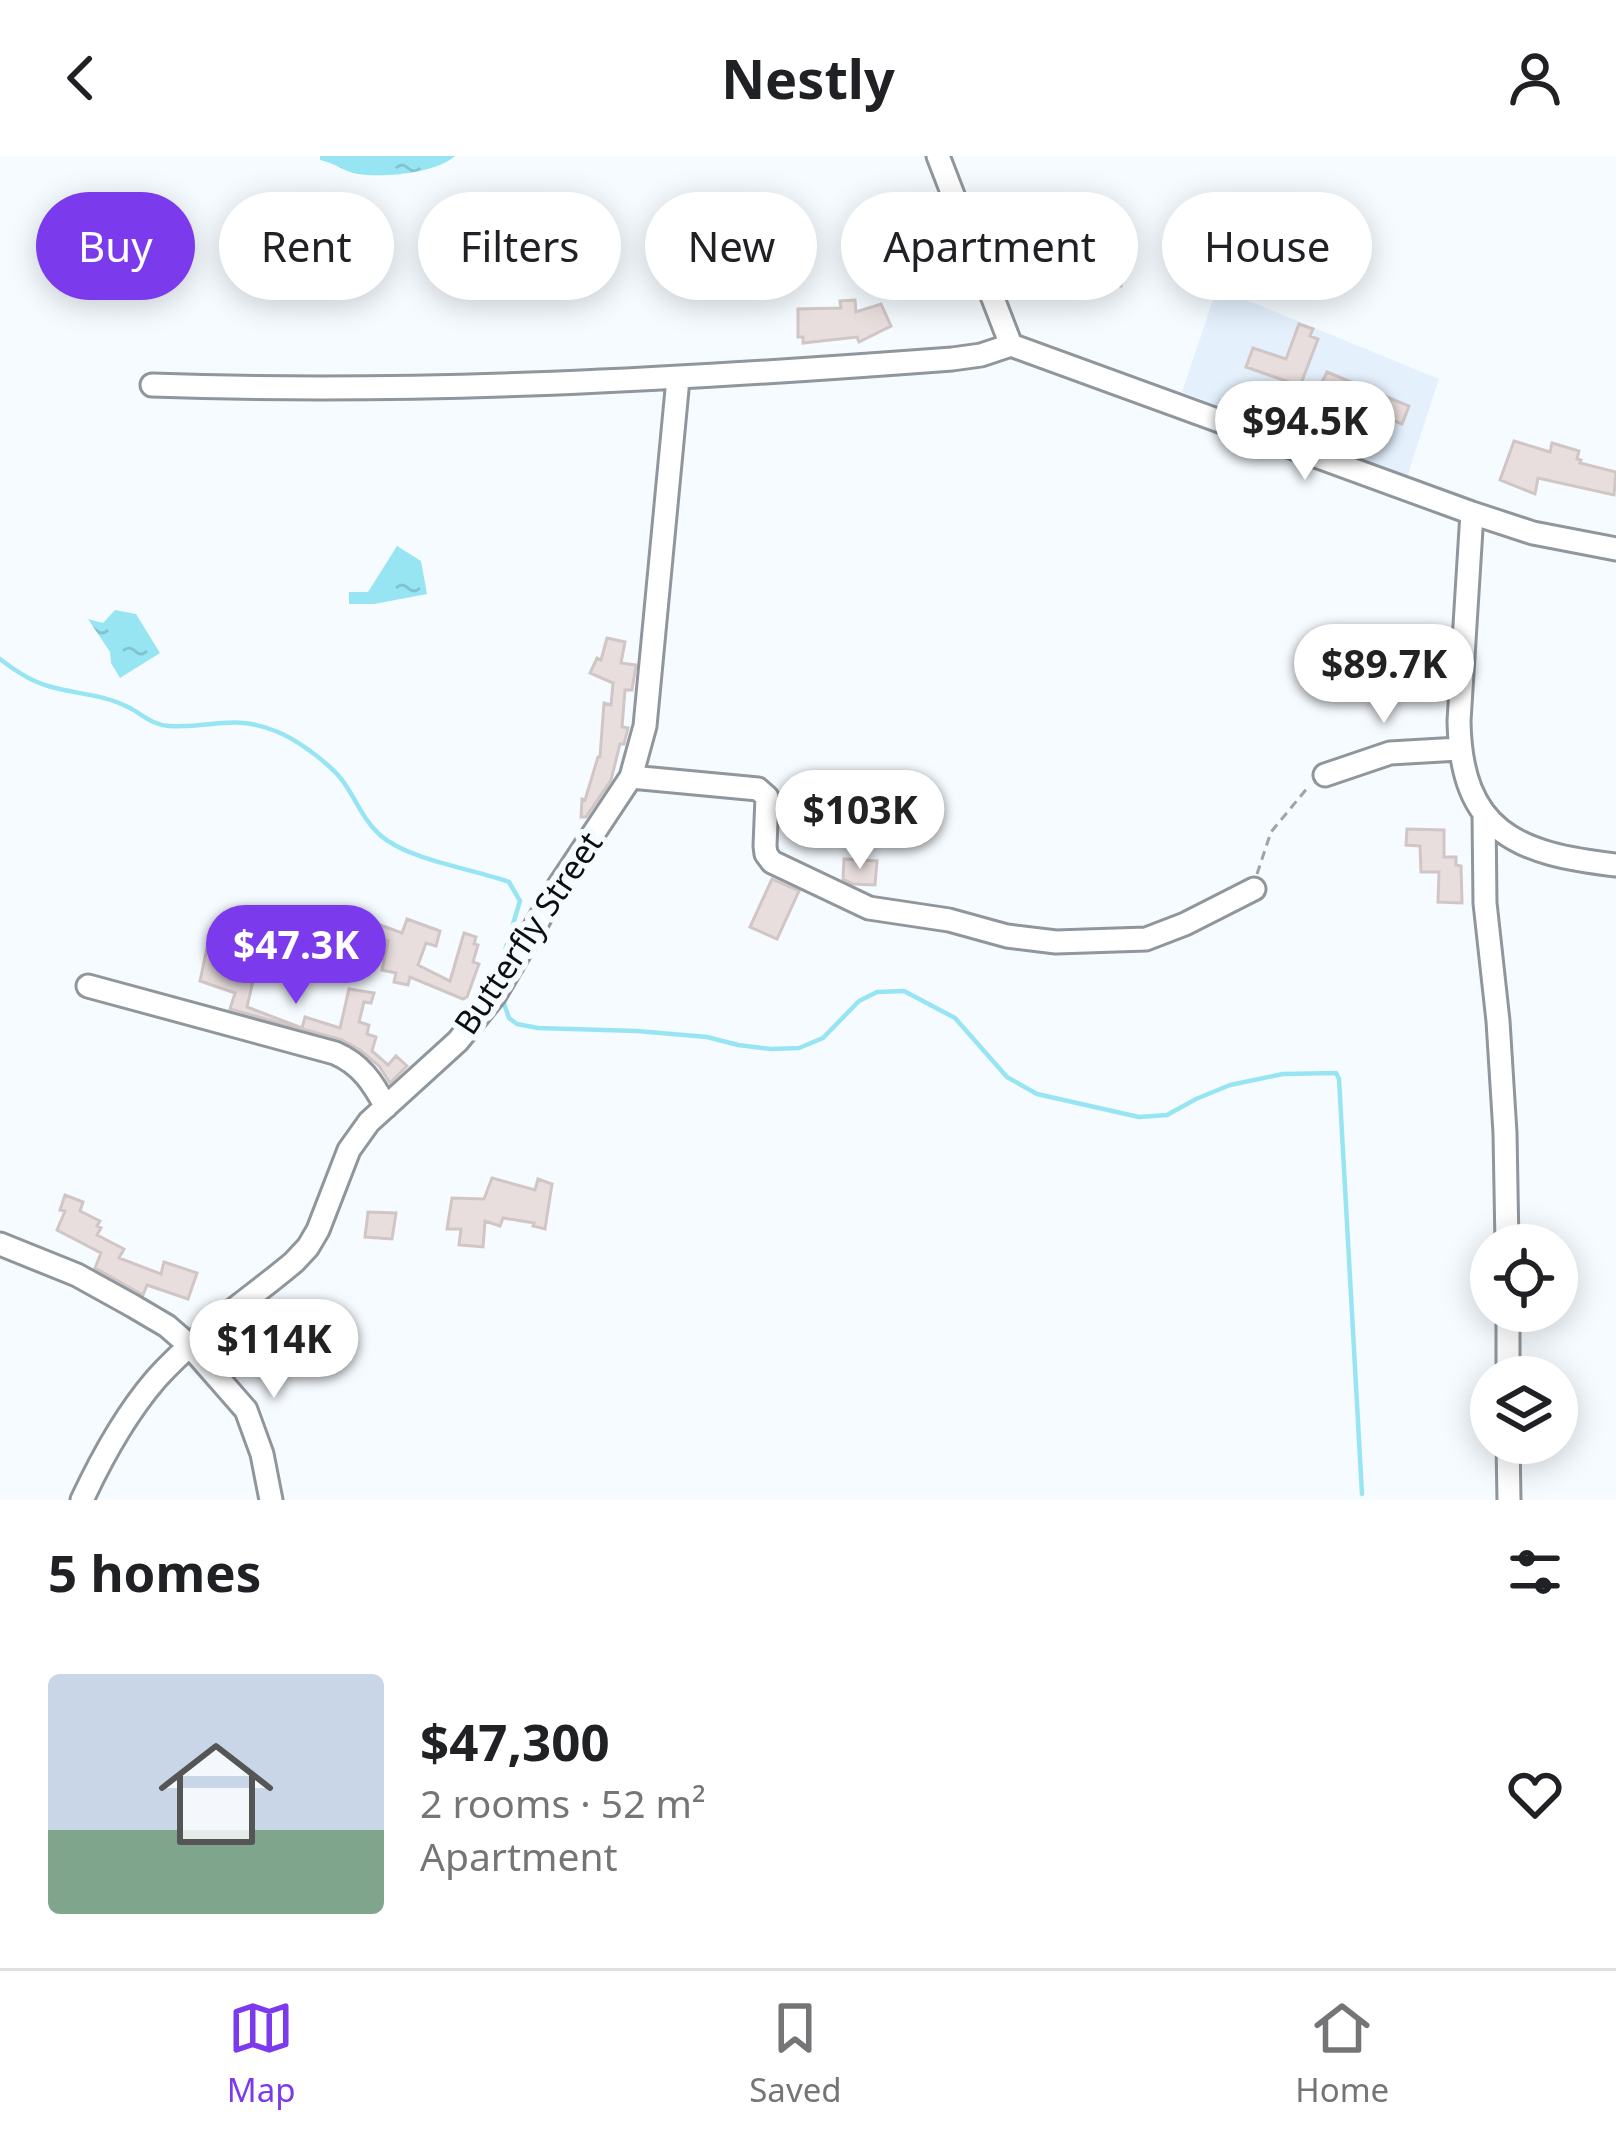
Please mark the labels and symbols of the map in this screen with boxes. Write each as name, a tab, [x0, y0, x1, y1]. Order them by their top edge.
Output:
pin: $94.5K	[1207, 381, 1403, 483]
pin: $89.7K	[1286, 624, 1482, 726]
pin: $103K	[776, 770, 944, 872]
street label: Butterfly Street	[443, 823, 612, 1043]
pin: $47.3K	[198, 905, 394, 1007]
pin: $114K	[190, 1299, 358, 1401]

